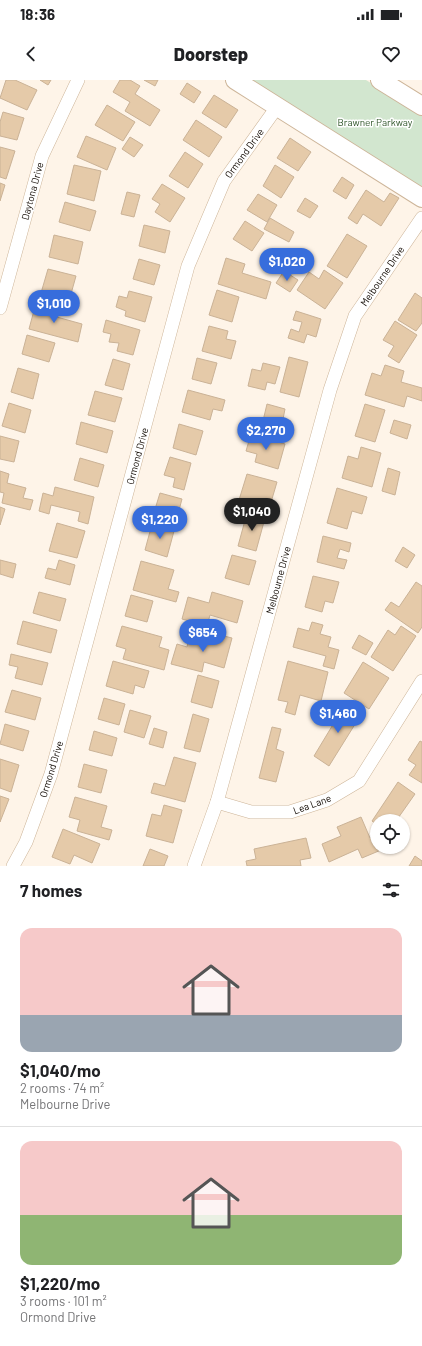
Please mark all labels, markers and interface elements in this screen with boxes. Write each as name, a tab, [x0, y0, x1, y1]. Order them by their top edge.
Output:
text: 18:36	[20, 5, 55, 23]
icon: back	[20, 43, 42, 65]
text: Doorstep	[174, 43, 248, 65]
icon: heart	[380, 43, 402, 65]
park label: Brawner Parkway	[338, 116, 413, 128]
street label: Ormond Drive	[222, 126, 266, 180]
street label: Daytona Drive	[19, 161, 45, 221]
street label: Melbourne Drive	[358, 244, 406, 308]
pin: $1,020	[254, 248, 320, 282]
text: $1,020	[268, 253, 306, 269]
pin: $1,010	[21, 290, 87, 324]
text: $1,010	[37, 295, 71, 311]
pin: $2,270	[233, 417, 299, 451]
text: $2,270	[246, 422, 286, 438]
street label: Ormond Drive	[124, 426, 150, 486]
pin: $1,040	[219, 498, 285, 532]
text: $1,040	[233, 503, 271, 519]
pin: $1,220	[127, 506, 193, 540]
text: $1,220	[141, 511, 179, 527]
street label: Melbourne Drive	[263, 545, 293, 615]
pin: $654	[179, 619, 227, 653]
text: $654	[188, 624, 218, 640]
pin: $1,460	[305, 700, 371, 734]
text: $1,460	[319, 705, 357, 721]
street label: Ormond Drive	[37, 739, 65, 799]
street label: Lea Lane	[291, 792, 333, 816]
map controls	[370, 814, 410, 854]
button: locate	[370, 814, 410, 854]
icon: filters	[380, 879, 402, 901]
text: 7 homes	[20, 880, 82, 900]
icon: home	[175, 954, 247, 1026]
text: $1,040/mo	[20, 1060, 101, 1080]
text: 2 rooms · 74 m²	[20, 1080, 104, 1096]
text: Melbourne Drive	[20, 1096, 110, 1112]
icon: home	[175, 1167, 247, 1239]
text: $1,220/mo	[20, 1273, 100, 1293]
text: 3 rooms · 101 m²	[20, 1293, 107, 1309]
text: Ormond Drive	[20, 1309, 96, 1325]

